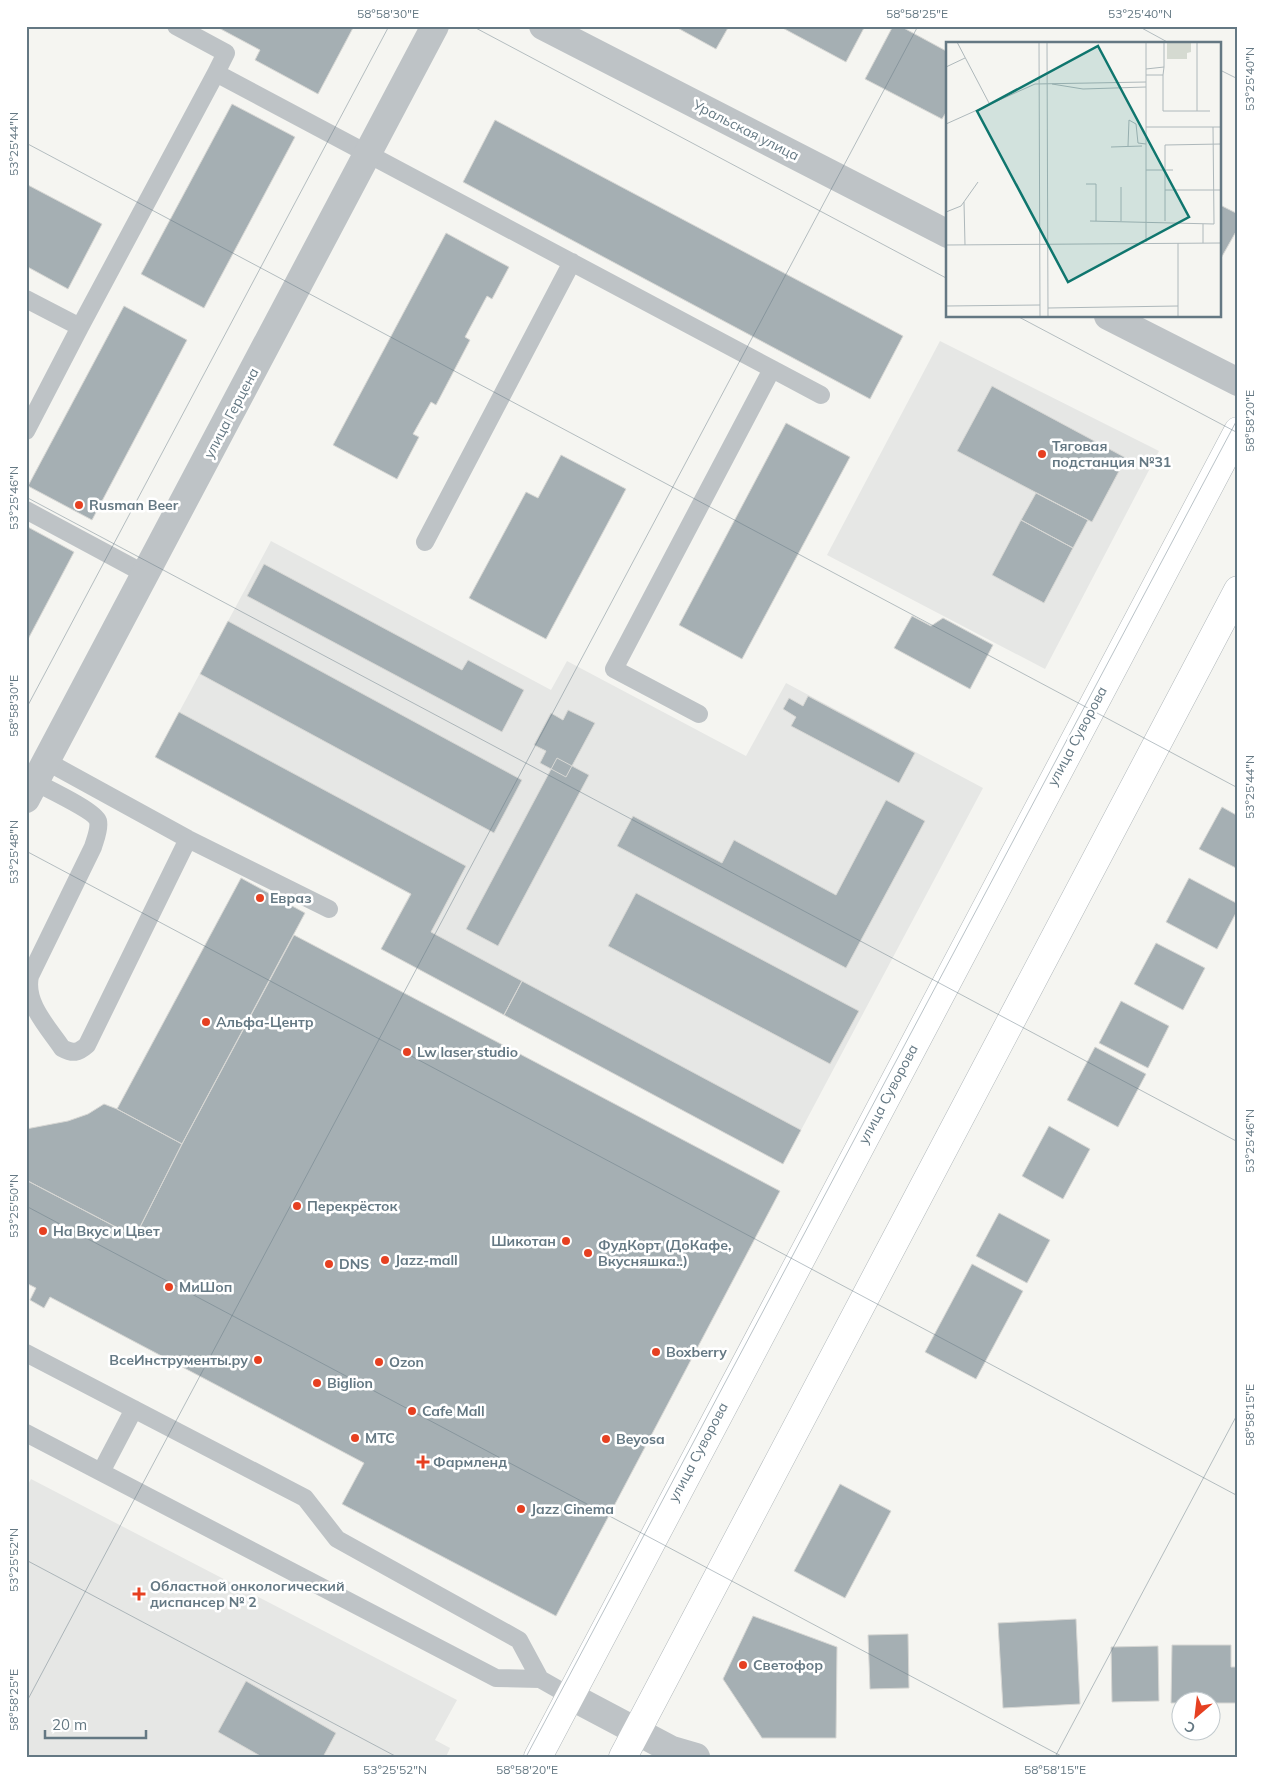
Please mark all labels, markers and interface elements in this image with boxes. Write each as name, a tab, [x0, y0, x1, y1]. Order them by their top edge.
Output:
text: 58°58'30"E	[357, 6, 419, 21]
text: 58°58'25"E	[886, 6, 948, 21]
text: 53°25'40"N	[1108, 6, 1172, 21]
inset map	[946, 42, 1222, 318]
text: 53°25'40"N	[1242, 47, 1257, 111]
street label: Уральская улица	[689, 95, 802, 165]
text: 53°25'44"N	[6, 112, 21, 176]
street label: улица Герцена	[200, 365, 262, 461]
text: 58°58'20"E	[1242, 390, 1257, 452]
place label: Тяговая подстанция №31	[1052, 437, 1171, 471]
marker: Тяговая подстанция №31	[1036, 448, 1048, 460]
text: 53°25'46"N	[6, 466, 21, 530]
place label: Rusman Beer	[89, 496, 179, 514]
marker: Rusman Beer	[73, 499, 85, 511]
text: 58°58'30"E	[6, 675, 21, 737]
street label: улица Суворова	[1043, 683, 1111, 789]
text: 53°25'44"N	[1242, 755, 1257, 819]
text: 53°25'48"N	[6, 820, 21, 884]
place label: Евраз	[270, 889, 312, 907]
marker: Евраз	[254, 892, 266, 904]
place label: Альфа-Центр	[216, 1013, 314, 1031]
marker: Альфа-Центр	[200, 1016, 212, 1028]
street label: улица Суворова	[854, 1041, 922, 1147]
place label: Lw laser studio	[417, 1043, 518, 1061]
marker: Lw laser studio	[401, 1046, 413, 1058]
text: 53°25'46"N	[1242, 1109, 1257, 1173]
text: 53°25'50"N	[6, 1174, 21, 1238]
place label: Перекрёсток	[307, 1197, 399, 1215]
marker: Перекрёсток	[291, 1200, 303, 1212]
place label: На Вкус и Цвет	[53, 1222, 160, 1240]
marker: На Вкус и Цвет	[37, 1225, 49, 1237]
place label: Шикотан	[491, 1232, 556, 1250]
marker: Шикотан	[560, 1235, 572, 1247]
place label: ФудКорт (ДоКафе, Вкусняшка..)	[598, 1236, 732, 1270]
marker: ФудКорт (ДоКафе, Вкусняшка..)	[582, 1247, 594, 1259]
place label: Jazz-mall	[395, 1251, 458, 1269]
marker: Jazz-mall	[379, 1254, 391, 1266]
place label: DNS	[339, 1255, 369, 1273]
marker: DNS	[323, 1258, 335, 1270]
place label: МиШоп	[179, 1278, 232, 1296]
marker: МиШоп	[163, 1281, 175, 1293]
place label: Boxberry	[666, 1343, 727, 1361]
marker: Boxberry	[650, 1346, 662, 1358]
place label: ВсеИнструменты.ру	[109, 1351, 248, 1369]
place label: Ozon	[389, 1353, 424, 1371]
marker: ВсеИнструменты.ру	[252, 1354, 264, 1366]
marker: Ozon	[373, 1356, 385, 1368]
place label: Biglion	[327, 1374, 373, 1392]
marker: Biglion	[311, 1377, 323, 1389]
text: 58°58'15"E	[1242, 1384, 1257, 1446]
street label: улица Суворова	[664, 1399, 732, 1505]
place label: Cafe Mall	[422, 1402, 485, 1420]
marker: Cafe Mall	[406, 1405, 418, 1417]
place label: МТС	[365, 1429, 395, 1447]
place label: Beyosa	[616, 1430, 665, 1448]
marker: МТС	[349, 1432, 361, 1444]
marker: Beyosa	[600, 1433, 612, 1445]
place label: Фармленд	[433, 1453, 507, 1471]
marker: Фармленд	[417, 1456, 429, 1468]
place label: Jazz Cinema	[531, 1500, 614, 1518]
marker: Jazz Cinema	[515, 1503, 527, 1515]
text: 53°25'52"N	[6, 1528, 21, 1592]
place label: Областной онкологический диспансер № 2	[150, 1577, 345, 1611]
marker: Областной онкологический диспансер № 2	[132, 1587, 146, 1601]
place label: Светофор	[753, 1656, 823, 1674]
marker: Светофор	[737, 1659, 749, 1671]
text: 58°58'25"E	[6, 1669, 21, 1731]
north arrow	[1172, 1690, 1222, 1740]
scale bar	[45, 1708, 146, 1740]
text: 20 m	[52, 1715, 87, 1734]
text: С	[1181, 1717, 1198, 1738]
text: 53°25'52"N	[363, 1762, 427, 1777]
text: 58°58'20"E	[496, 1762, 558, 1777]
text: 58°58'15"E	[1024, 1762, 1086, 1777]

